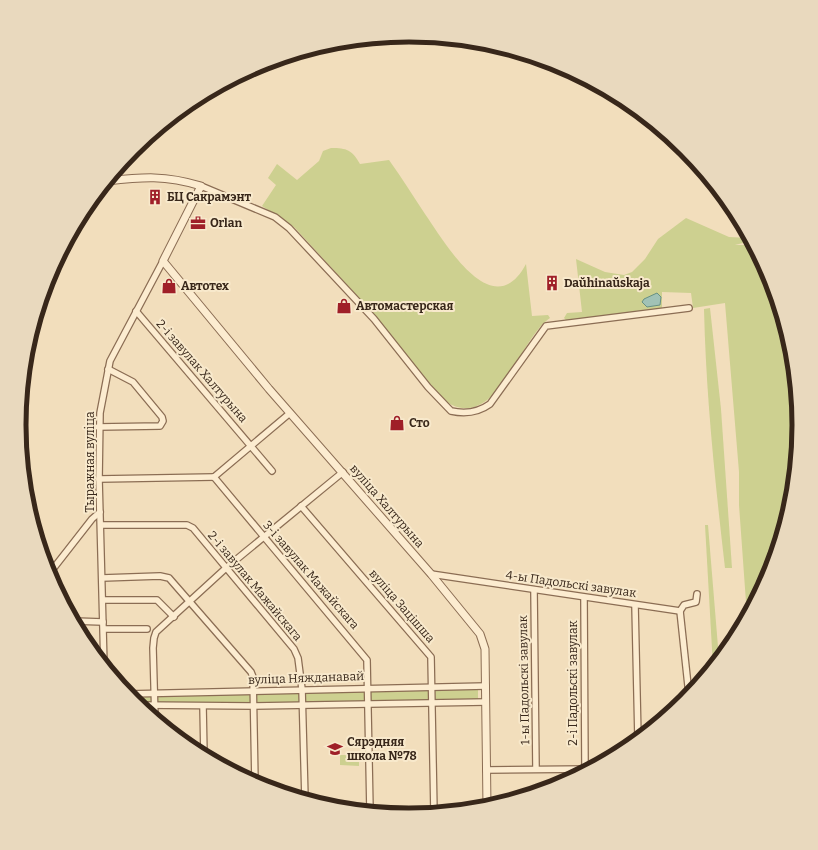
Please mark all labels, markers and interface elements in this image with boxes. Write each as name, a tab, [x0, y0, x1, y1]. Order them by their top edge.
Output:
building icon: БЦ Сакрамэнт	[146, 188, 164, 206]
place label: БЦ Сакрамэнт	[167, 190, 251, 204]
office icon: Orlan	[189, 214, 207, 232]
place label: Orlan	[210, 216, 242, 230]
building icon: Daŭhinaŭskaja	[543, 274, 561, 292]
place label: Daŭhinaŭskaja	[564, 276, 650, 291]
shop icon: Автотех	[160, 277, 178, 295]
place label: Автотех	[181, 279, 229, 293]
shop icon: Автомастерская	[335, 297, 353, 315]
place label: Автомастерская	[356, 299, 453, 313]
street label: 2-і завулак Халтурына	[154, 317, 251, 426]
street label: Тыражная вуліца	[83, 411, 97, 513]
shop icon: Сто	[388, 414, 406, 432]
place label: Сто	[409, 416, 430, 430]
street label: вуліца Халтурына	[347, 462, 427, 551]
street label: 3-і завулак Мажайскага	[260, 518, 362, 632]
street label: 2-і завулак Мажайскага	[205, 528, 305, 644]
street label: вуліца Зацішша	[366, 566, 438, 646]
street label: 4-ы Падольскі завулак	[505, 568, 637, 600]
street label: 1-ы Падольскі завулак	[516, 615, 532, 745]
street label: 2-і Падольскі завулак	[566, 620, 580, 746]
street label: вуліца Няжданавай	[248, 669, 364, 687]
place label: Сярэдняя школа №78	[347, 735, 417, 763]
school or university icon: Сярэдняя школа №78	[326, 740, 344, 758]

